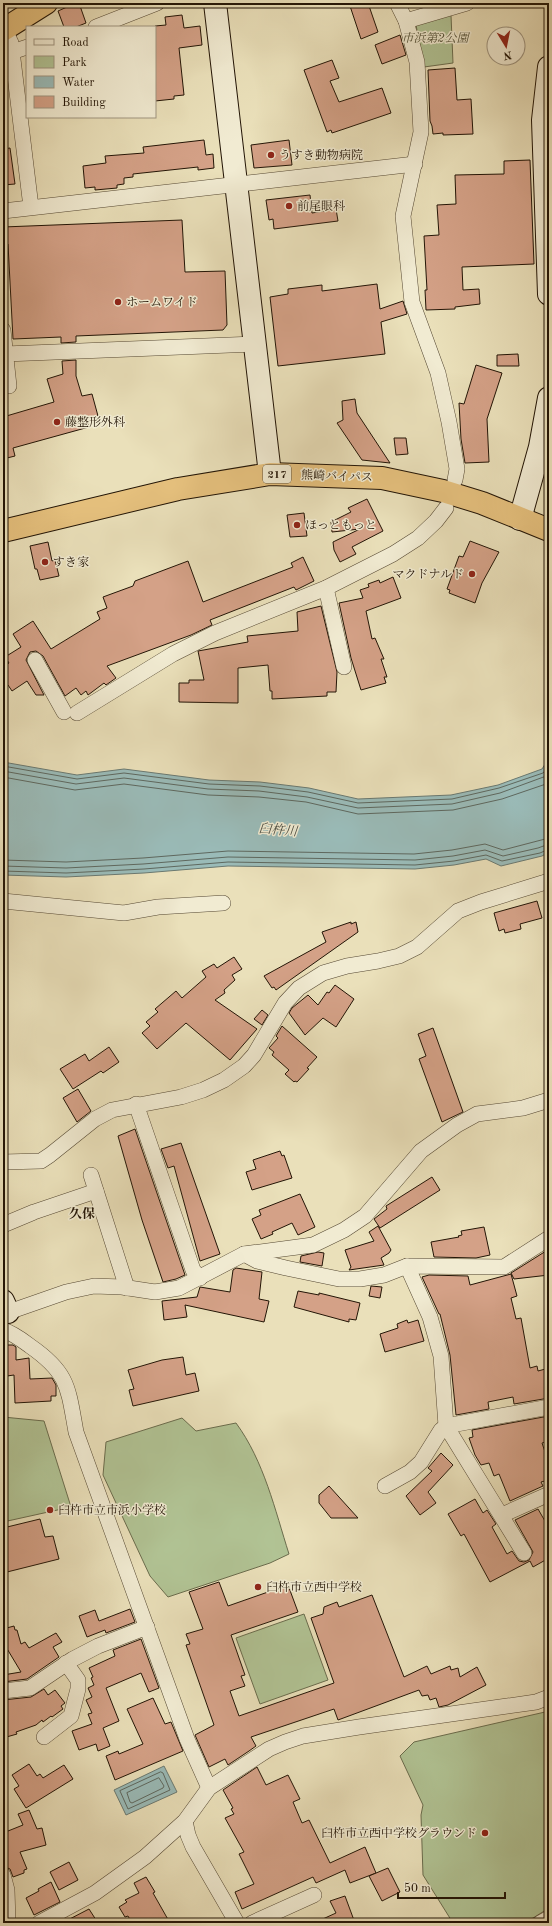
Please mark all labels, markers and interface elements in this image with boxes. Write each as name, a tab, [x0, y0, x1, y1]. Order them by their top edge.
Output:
legend	[26, 26, 156, 118]
north arrow	[486, 26, 526, 66]
park label: 市浜第2公園	[402, 31, 470, 45]
text: Road	[62, 37, 89, 49]
text: N	[502, 48, 513, 61]
text: Park	[62, 57, 87, 69]
text: Water	[62, 77, 95, 89]
text: Building	[62, 97, 106, 109]
place label: うすき動物病院	[279, 148, 363, 162]
marker: うすき動物病院	[266, 150, 276, 160]
place label: 前尾眼科	[297, 199, 345, 213]
marker: 前尾眼科	[284, 201, 294, 211]
place label: ホームワイド	[126, 296, 198, 309]
marker: ホームワイド	[113, 297, 123, 307]
place label: 藤整形外科	[65, 415, 125, 429]
marker: 藤整形外科	[52, 417, 62, 427]
road number: 217	[263, 465, 291, 483]
street label: 熊崎バイパス	[301, 468, 373, 484]
place label: ほっともっと	[305, 519, 377, 532]
marker: ほっともっと	[292, 520, 302, 530]
place label: すき家	[53, 555, 89, 569]
marker: すき家	[40, 557, 50, 567]
place label: マクドナルド	[393, 568, 464, 581]
marker: マクドナルド	[467, 569, 477, 579]
water label: 臼杵川	[258, 821, 300, 839]
district label: 久保	[69, 1206, 95, 1221]
place label: 臼杵市立市浜小学校	[58, 1503, 166, 1517]
marker: 臼杵市立市浜小学校	[45, 1505, 55, 1515]
place label: 臼杵市立西中学校	[266, 1580, 362, 1594]
marker: 臼杵市立西中学校	[253, 1582, 263, 1592]
place label: 臼杵市立西中学校グラウンド	[321, 1826, 477, 1840]
marker: 臼杵市立西中学校グラウンド	[480, 1828, 490, 1838]
scale bar	[398, 1874, 505, 1900]
text: 50 m	[404, 1882, 431, 1895]

